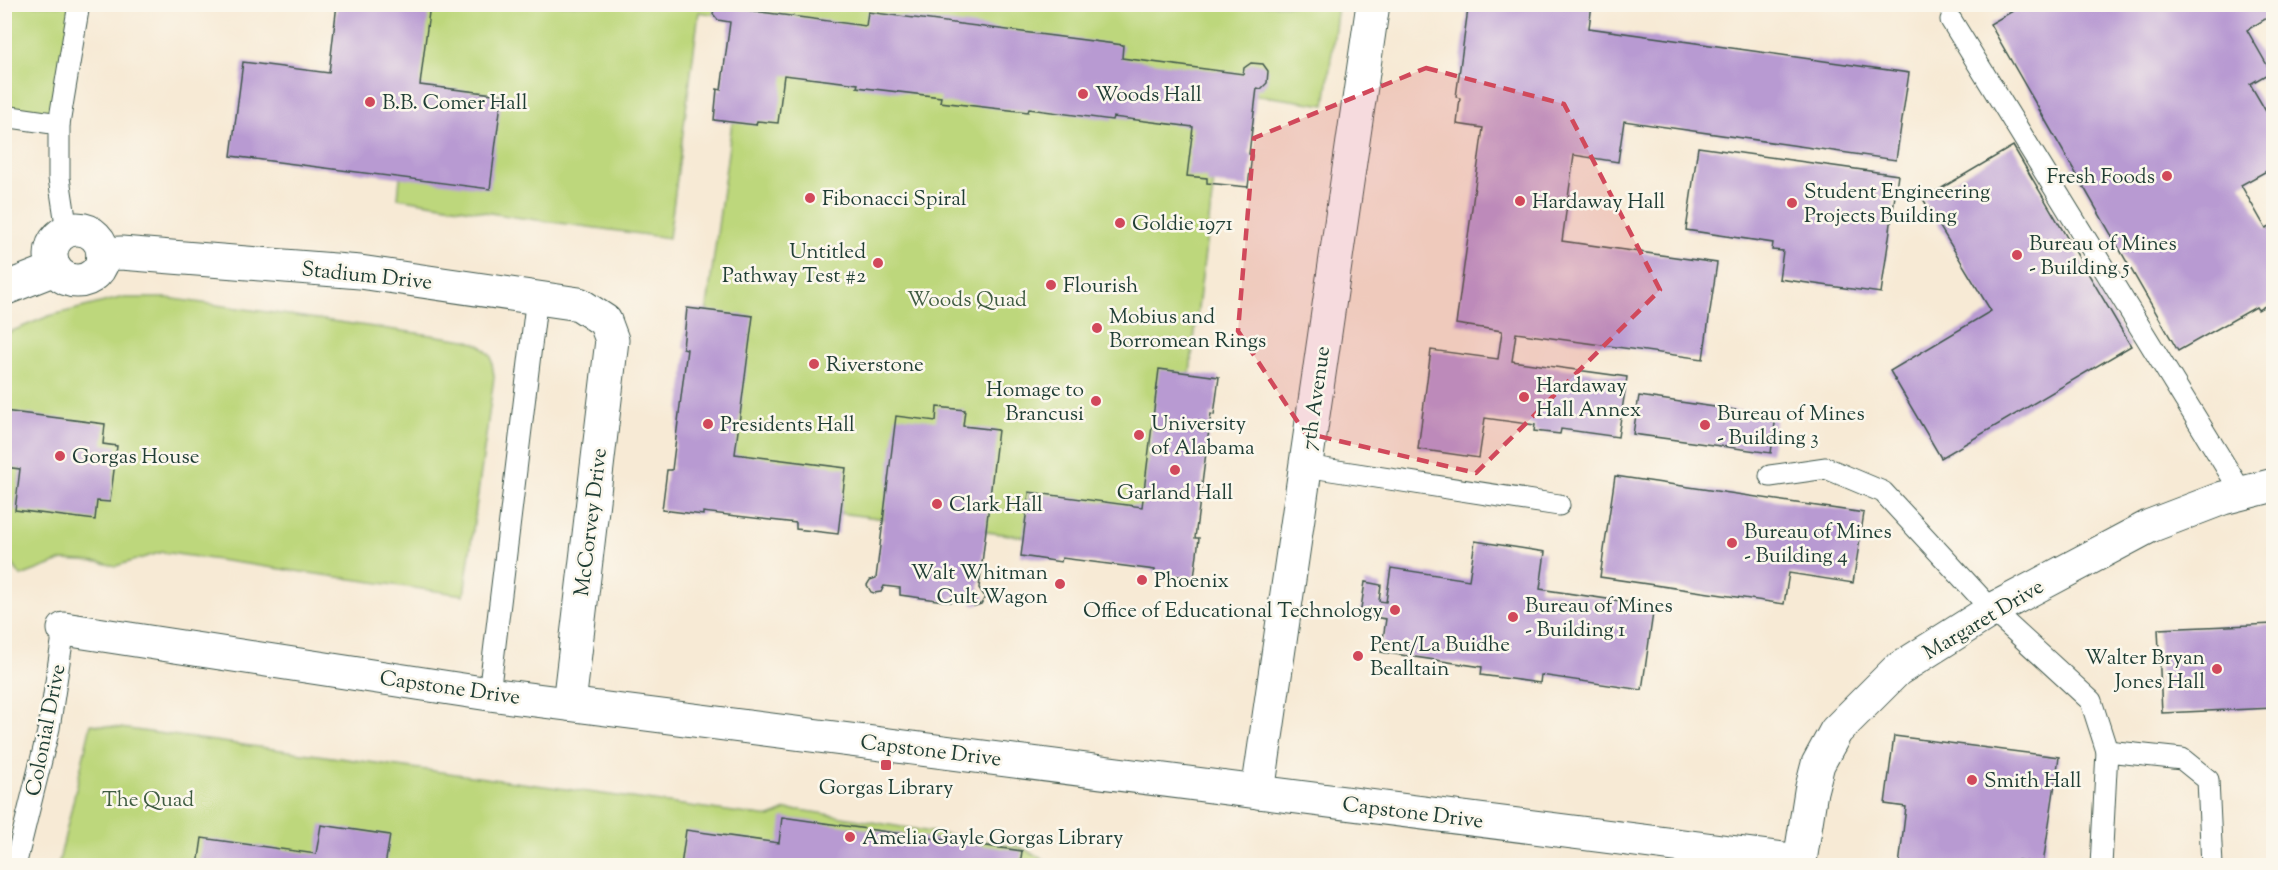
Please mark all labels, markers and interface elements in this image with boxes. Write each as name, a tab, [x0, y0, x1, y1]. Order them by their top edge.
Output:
place label: Woods Hall	[1095, 81, 1202, 111]
marker: Woods Hall	[1076, 87, 1090, 101]
place label: B.B. Comer Hall	[382, 89, 528, 119]
marker: B.B. Comer Hall	[363, 95, 377, 109]
place label: Fresh Foods	[2047, 163, 2155, 193]
marker: Fresh Foods	[2160, 169, 2174, 183]
place label: Student Engineering Projects Building	[1804, 178, 1990, 232]
place label: Fibonacci Spiral	[822, 185, 967, 215]
place label: Hardaway Hall	[1532, 188, 1665, 218]
marker: Fibonacci Spiral	[803, 191, 817, 205]
marker: Hardaway Hall	[1513, 194, 1527, 208]
marker: Student Engineering Projects Building	[1785, 196, 1799, 210]
place label: Goldie 1971	[1132, 210, 1233, 240]
marker: Goldie 1971	[1113, 216, 1127, 230]
place label: Bureau of Mines - Building 5	[2029, 230, 2177, 284]
place label: Untitled Pathway Test #2	[722, 238, 866, 292]
marker: Bureau of Mines - Building 5	[2010, 248, 2024, 262]
street label: Stadium Drive	[300, 255, 434, 299]
marker: Untitled Pathway Test #2	[871, 256, 885, 270]
place label: Flourish	[1063, 272, 1138, 302]
marker: Flourish	[1044, 278, 1058, 292]
park label: Woods Quad	[907, 286, 1027, 316]
place label: Mobius and Borromean Rings	[1109, 303, 1266, 357]
marker: Mobius and Borromean Rings	[1090, 321, 1104, 335]
street label: 7th Avenue	[1295, 344, 1339, 452]
place label: Riverstone	[826, 351, 924, 381]
marker: Riverstone	[807, 357, 821, 371]
place label: Hardaway Hall Annex	[1536, 372, 1641, 426]
place label: Homage to Brancusi	[986, 376, 1084, 430]
marker: Hardaway Hall Annex	[1517, 390, 1531, 404]
marker: Homage to Brancusi	[1089, 394, 1103, 408]
place label: Bureau of Mines - Building 3	[1717, 400, 1865, 454]
place label: University of Alabama	[1151, 410, 1255, 464]
place label: Presidents Hall	[720, 411, 855, 441]
marker: Presidents Hall	[701, 417, 715, 431]
marker: Bureau of Mines - Building 3	[1698, 418, 1712, 432]
marker: University of Alabama	[1132, 428, 1146, 442]
place label: Gorgas House	[72, 443, 199, 473]
street label: McCorvey Drive	[568, 446, 616, 598]
marker: Gorgas House	[53, 449, 67, 463]
marker: Garland Hall	[1168, 463, 1182, 477]
place label: Garland Hall	[1117, 479, 1233, 509]
place label: Clark Hall	[949, 491, 1043, 521]
marker: Clark Hall	[930, 497, 944, 511]
place label: Bureau of Mines - Building 4	[1744, 518, 1892, 572]
marker: Bureau of Mines - Building 4	[1725, 536, 1739, 550]
place label: Walt Whitman Cult Wagon	[911, 559, 1048, 613]
place label: Phoenix	[1154, 567, 1229, 597]
marker: Phoenix	[1135, 573, 1149, 587]
street label: Margaret Drive	[1918, 573, 2050, 669]
marker: Walt Whitman Cult Wagon	[1053, 577, 1067, 591]
place label: Bureau of Mines - Building 1	[1525, 592, 1673, 646]
place label: Office of Educational Technology	[1083, 597, 1384, 627]
marker: Office of Educational Technology	[1388, 603, 1402, 617]
marker: Bureau of Mines - Building 1	[1506, 610, 1520, 624]
place label: Pent/La Buidhe Bealltain	[1370, 631, 1510, 685]
place label: Walter Bryan Jones Hall	[2085, 644, 2205, 698]
marker: Pent/La Buidhe Bealltain	[1351, 649, 1365, 663]
street label: Colonial Drive	[19, 662, 74, 799]
marker: Walter Bryan Jones Hall	[2210, 662, 2224, 676]
street label: Capstone Drive	[377, 664, 522, 714]
street label: Capstone Drive	[859, 728, 1003, 776]
marker: Gorgas Library	[879, 758, 893, 772]
place label: Smith Hall	[1984, 767, 2082, 797]
marker: Smith Hall	[1965, 773, 1979, 787]
place label: Gorgas Library	[819, 774, 954, 804]
park label: The Quad	[102, 786, 194, 816]
street label: Capstone Drive	[1341, 790, 1485, 838]
place label: Amelia Gayle Gorgas Library	[862, 824, 1124, 854]
marker: Amelia Gayle Gorgas Library	[843, 830, 857, 844]

